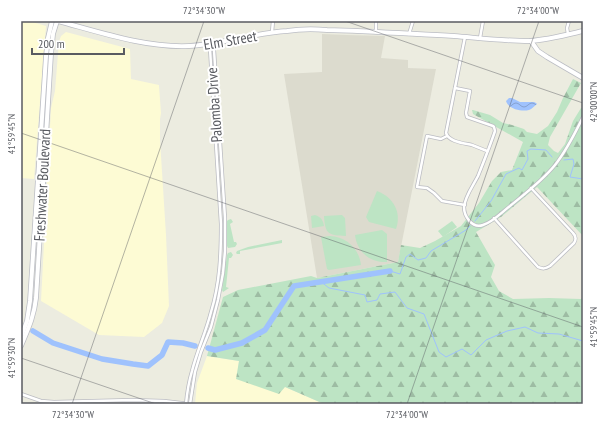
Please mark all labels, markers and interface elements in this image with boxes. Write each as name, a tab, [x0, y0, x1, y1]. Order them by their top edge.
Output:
text: 72°34'30"W	[183, 4, 225, 17]
text: 72°34'00"W	[517, 4, 559, 17]
street label: Elm Street	[202, 26, 258, 54]
scale bar	[32, 30, 124, 56]
text: 200 m	[38, 36, 65, 51]
street label: Palomba Drive	[202, 67, 226, 143]
text: 42°00'00"N	[587, 82, 600, 122]
text: 41°59'45"N	[5, 114, 18, 154]
street label: Freshwater Boulevard	[30, 128, 54, 242]
text: 41°59'45"N	[587, 307, 600, 347]
text: 41°59'30"N	[5, 338, 18, 378]
text: 72°34'30"W	[52, 408, 94, 421]
text: 72°34'00"W	[386, 408, 428, 421]

